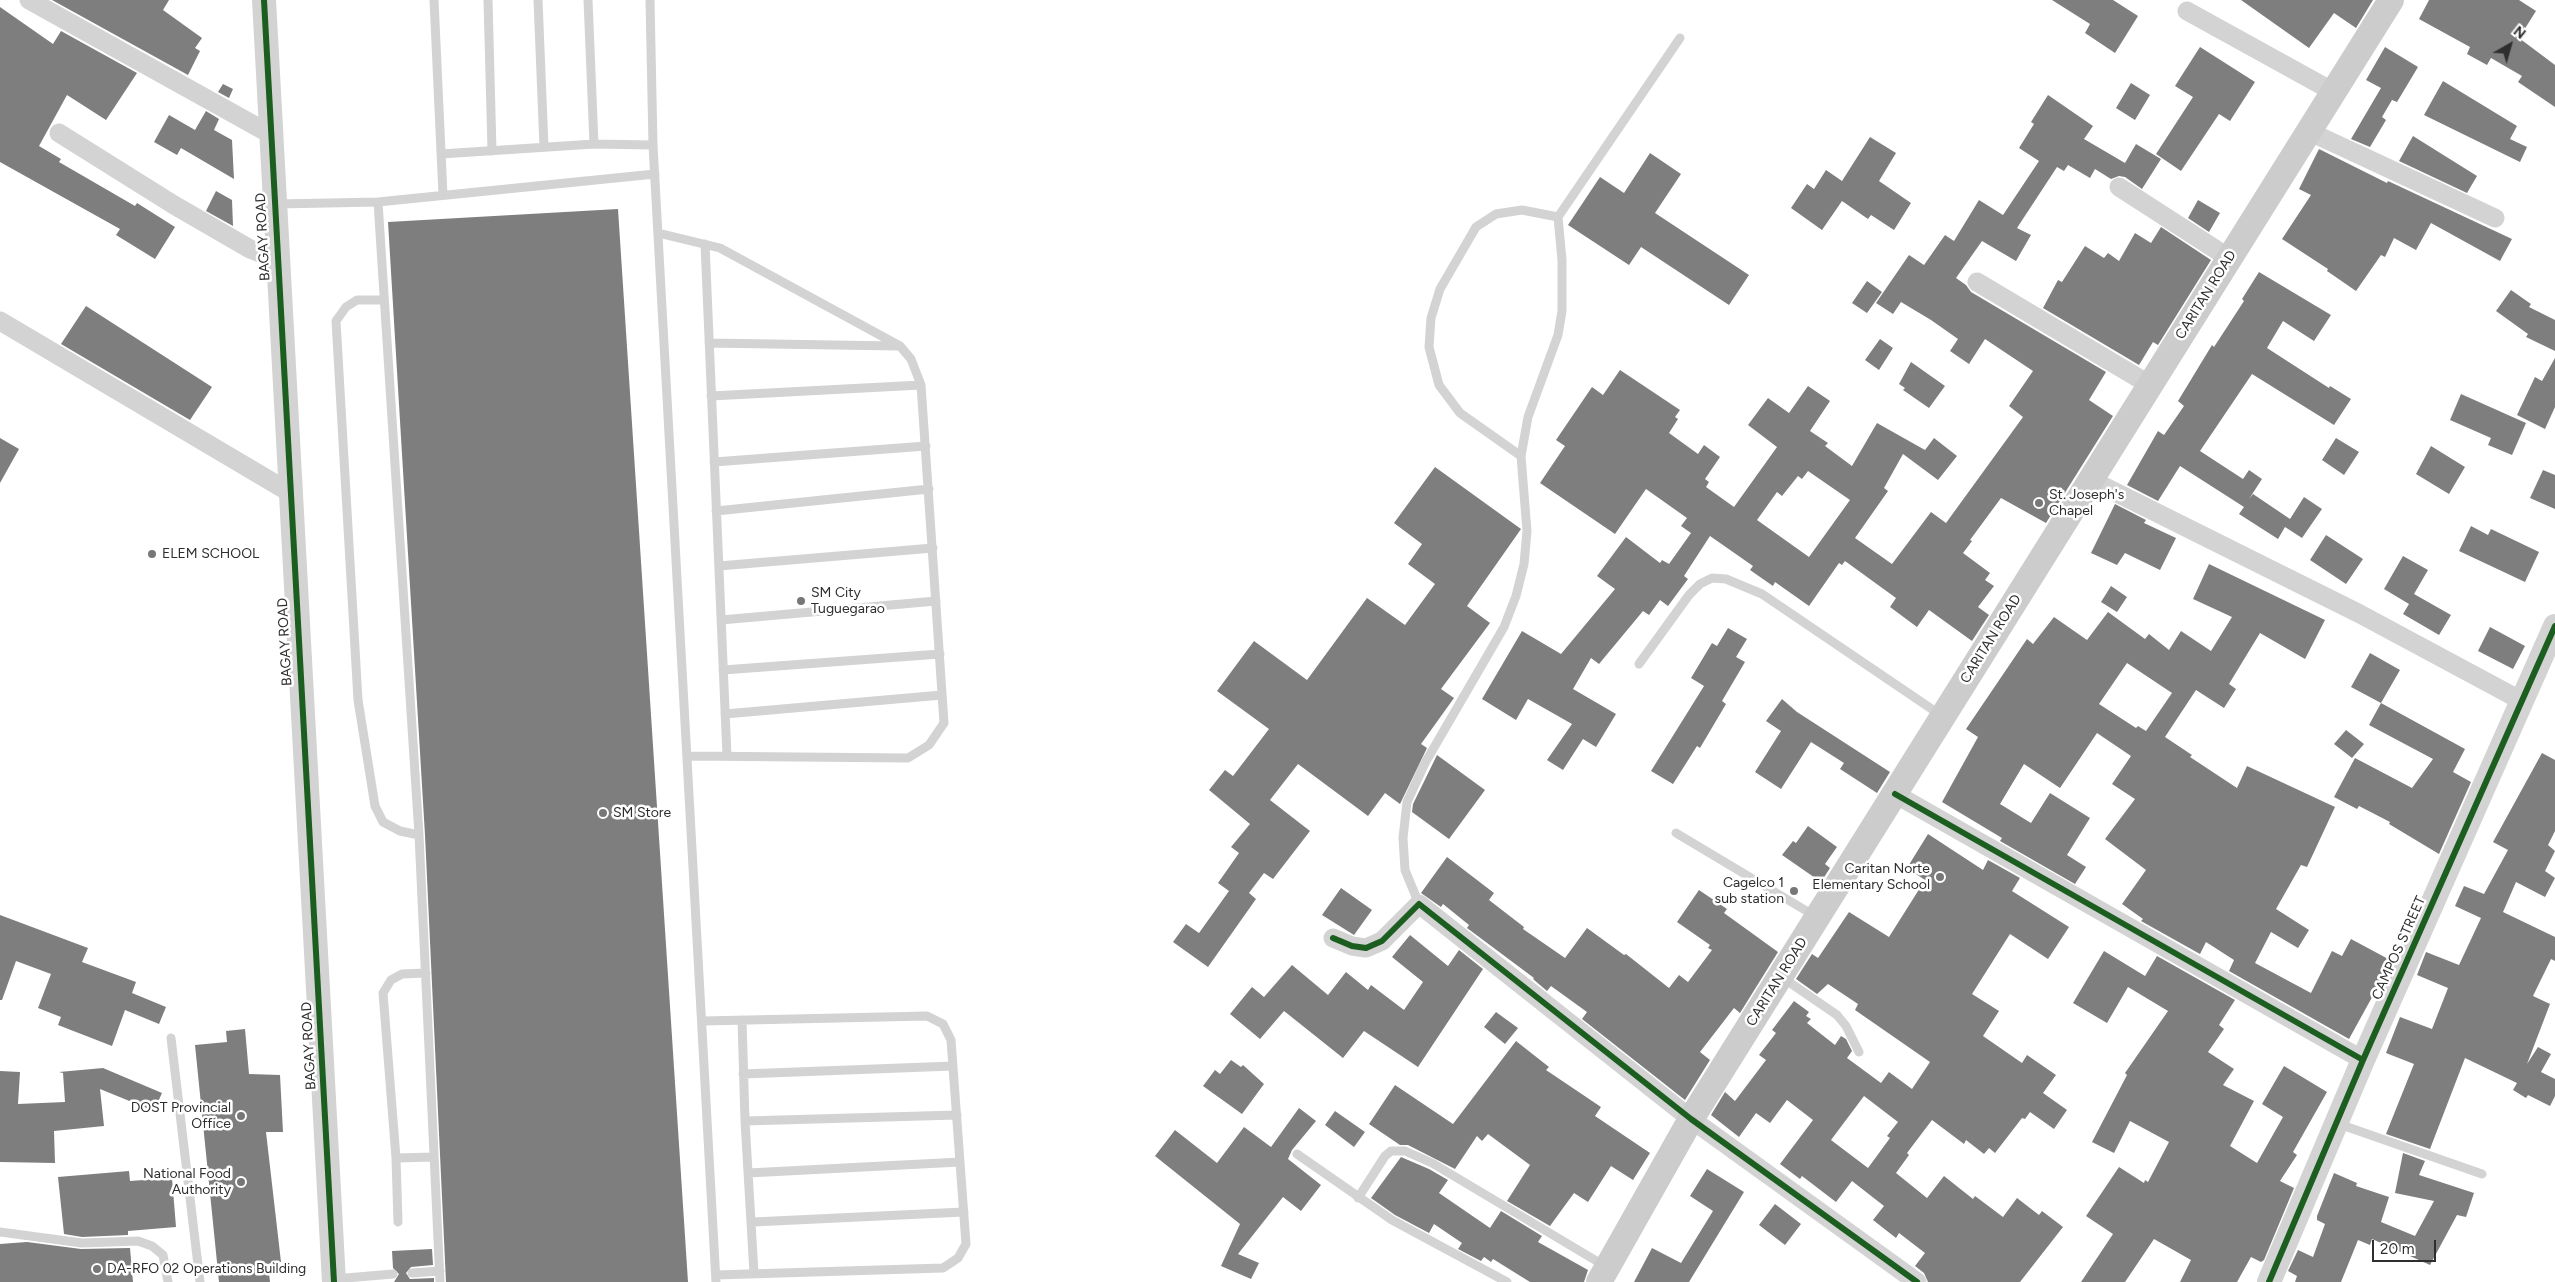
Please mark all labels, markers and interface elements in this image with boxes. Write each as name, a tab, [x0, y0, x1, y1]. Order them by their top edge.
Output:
north arrow	[2485, 20, 2535, 70]
text: N	[2510, 23, 2529, 43]
street label: BAGAY ROAD	[252, 193, 274, 281]
street label: CARITAN ROAD	[2172, 248, 2240, 342]
place label: St. Joseph's Chapel	[2049, 487, 2124, 520]
marker: St. Joseph's Chapel	[2033, 497, 2045, 509]
place label: ELEM SCHOOL	[162, 546, 259, 562]
marker: ELEM SCHOOL	[146, 548, 158, 560]
place label: SM City Tuguegarao	[811, 585, 885, 618]
street label: CARITAN ROAD	[1957, 592, 2025, 686]
marker: SM City Tuguegarao	[795, 595, 807, 607]
street label: BAGAY ROAD	[274, 598, 296, 686]
place label: SM Store	[613, 805, 671, 821]
marker: SM Store	[597, 807, 609, 819]
place label: Caritan Norte Elementary School	[1812, 861, 1930, 894]
marker: Caritan Norte Elementary School	[1934, 871, 1946, 883]
place label: Cagelco 1 sub station	[1715, 875, 1784, 908]
marker: Cagelco 1 sub station	[1788, 885, 1800, 897]
street label: CAMPOS STREET	[2369, 894, 2429, 1002]
street label: CARITAN ROAD	[1743, 935, 1811, 1029]
street label: BAGAY ROAD	[298, 1002, 320, 1090]
place label: DOST Provincial Office	[131, 1100, 231, 1132]
marker: DOST Provincial Office	[235, 1110, 247, 1122]
place label: National Food Authority	[143, 1166, 231, 1198]
marker: National Food Authority	[235, 1176, 247, 1188]
scale bar	[2375, 1230, 2439, 1262]
text: 20 m	[2380, 1240, 2414, 1258]
place label: DA-RFO 02 Operations Building	[107, 1261, 306, 1277]
marker: DA-RFO 02 Operations Building	[91, 1263, 103, 1275]

